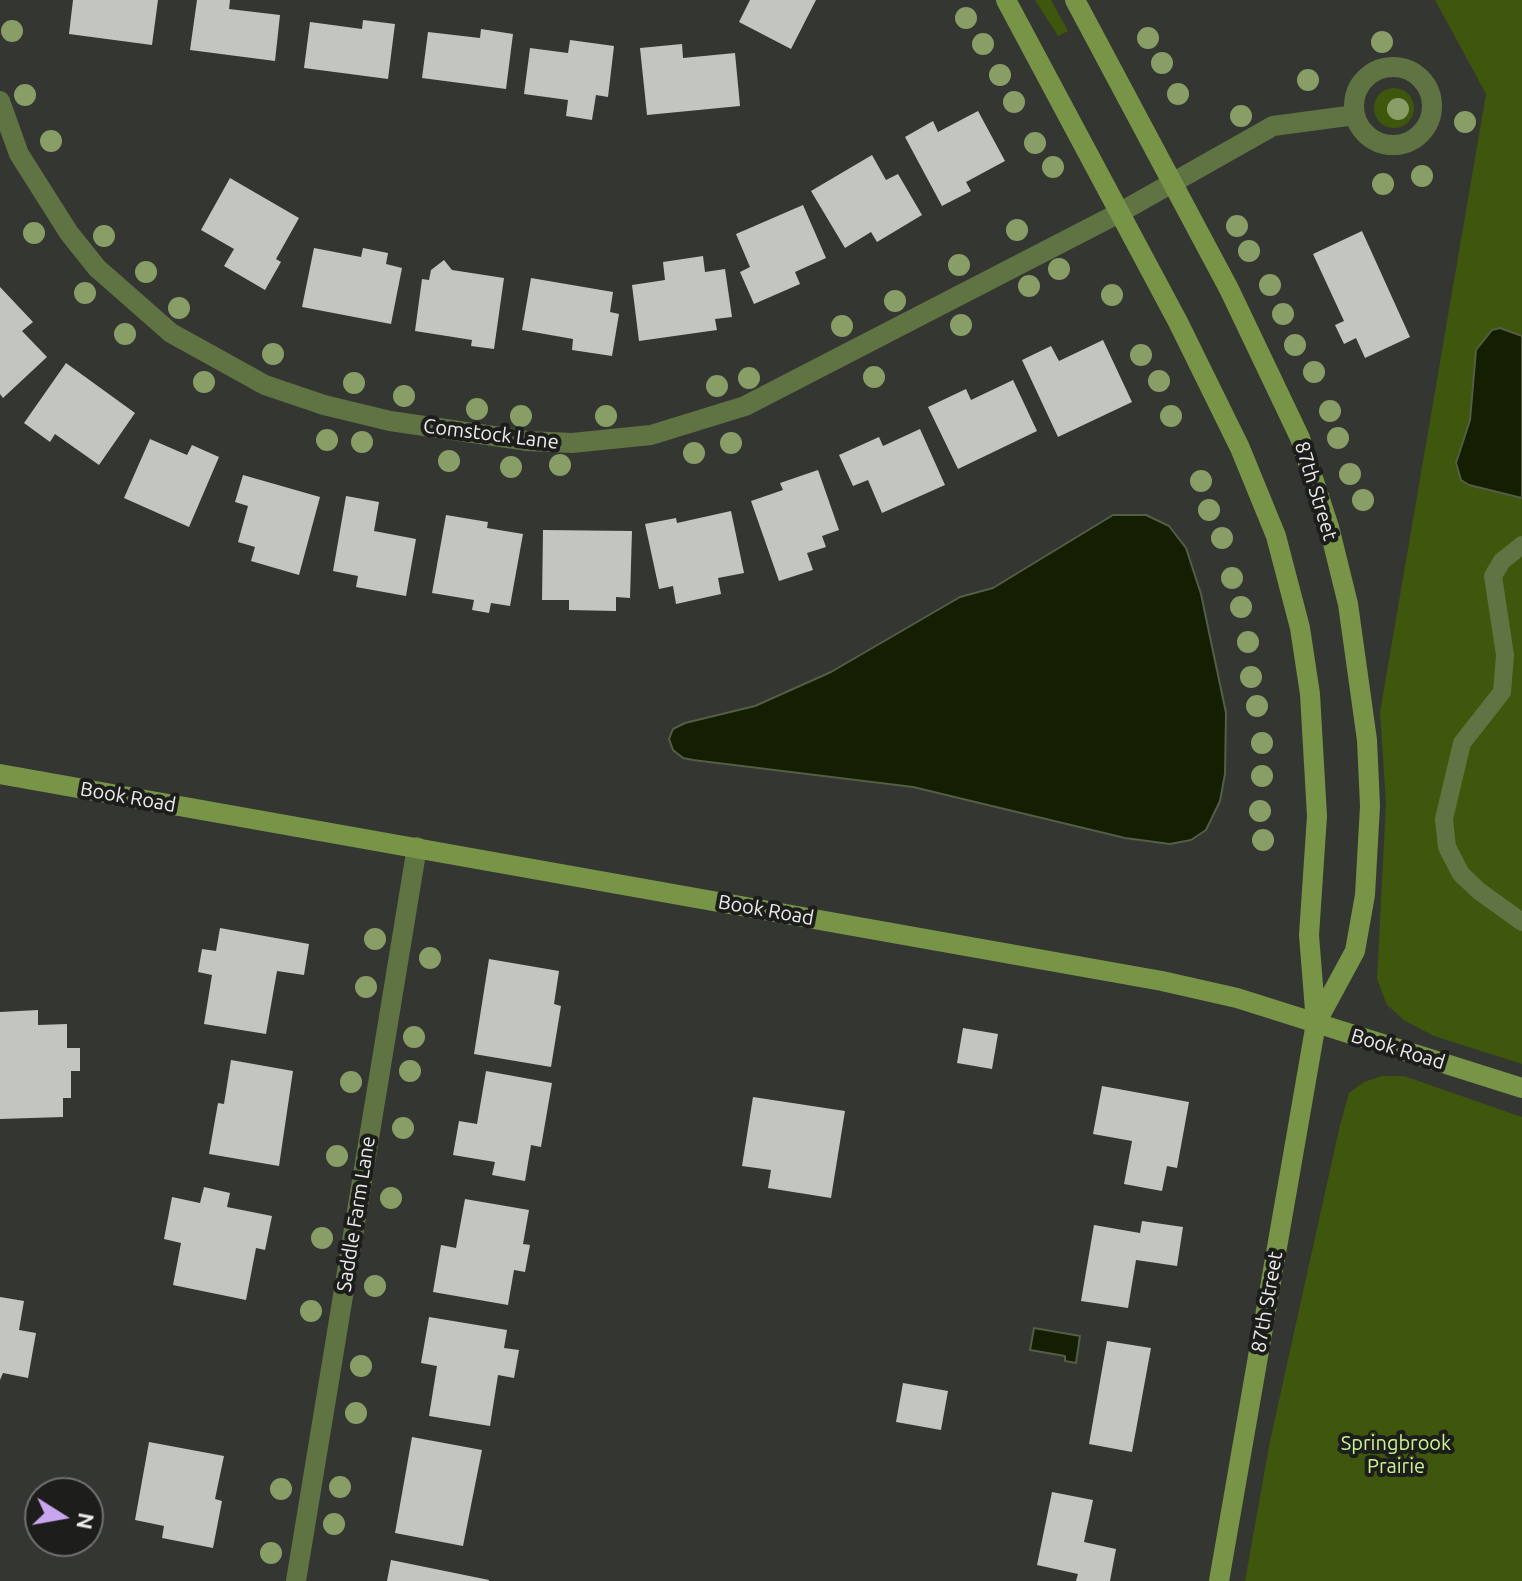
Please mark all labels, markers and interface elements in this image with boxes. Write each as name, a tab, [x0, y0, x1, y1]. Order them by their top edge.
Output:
street label: Comstock Lane	[422, 414, 560, 454]
street label: 87th Street	[1290, 439, 1342, 543]
street label: Book Road	[78, 777, 178, 817]
street label: Book Road	[716, 890, 816, 930]
street label: Book Road	[1348, 1023, 1448, 1075]
street label: Saddle Farm Lane	[332, 1134, 380, 1294]
street label: 87th Street	[1246, 1250, 1288, 1354]
park label: Springbrook Prairie	[1341, 1431, 1451, 1478]
north arrow	[24, 1477, 104, 1557]
text: N	[72, 1511, 100, 1532]

